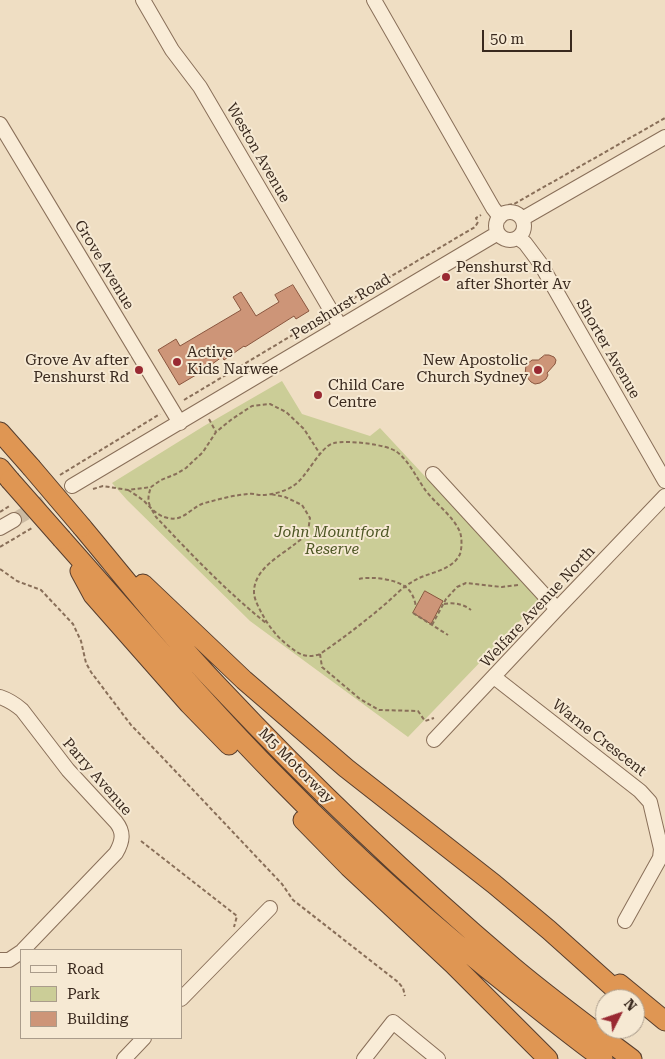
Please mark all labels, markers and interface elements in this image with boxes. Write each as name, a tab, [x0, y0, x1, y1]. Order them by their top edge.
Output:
scale bar	[485, 20, 575, 52]
text: 50 m	[490, 30, 524, 48]
street label: Weston Avenue	[222, 100, 294, 206]
street label: Grove Avenue	[70, 217, 138, 313]
place label: Penshurst Rd after Shorter Av	[456, 259, 571, 294]
street label: Penshurst Road	[288, 270, 394, 344]
marker: Penshurst Rd after Shorter Av	[440, 271, 452, 283]
street label: Shorter Avenue	[572, 296, 644, 402]
place label: Active Kids Narwee	[187, 344, 278, 379]
place label: Grove Av after Penshurst Rd	[25, 352, 129, 387]
place label: New Apostolic Church Sydney	[416, 352, 528, 387]
marker: Active Kids Narwee	[171, 356, 183, 368]
marker: Grove Av after Penshurst Rd	[133, 364, 145, 376]
marker: New Apostolic Church Sydney	[532, 364, 544, 376]
place label: Child Care Centre	[328, 377, 404, 412]
marker: Child Care Centre	[312, 389, 324, 401]
park label: John Mountford Reserve	[274, 524, 390, 559]
street label: Welfare Avenue North	[477, 543, 599, 671]
street label: Warne Crescent	[548, 696, 650, 780]
street label: M5 Motorway	[254, 724, 338, 808]
street label: Parry Avenue	[59, 735, 135, 819]
legend	[20, 949, 182, 1039]
text: Road	[67, 960, 104, 978]
text: Park	[67, 985, 100, 1003]
north arrow	[595, 989, 645, 1039]
text: N	[621, 995, 640, 1014]
text: Building	[67, 1010, 128, 1028]

